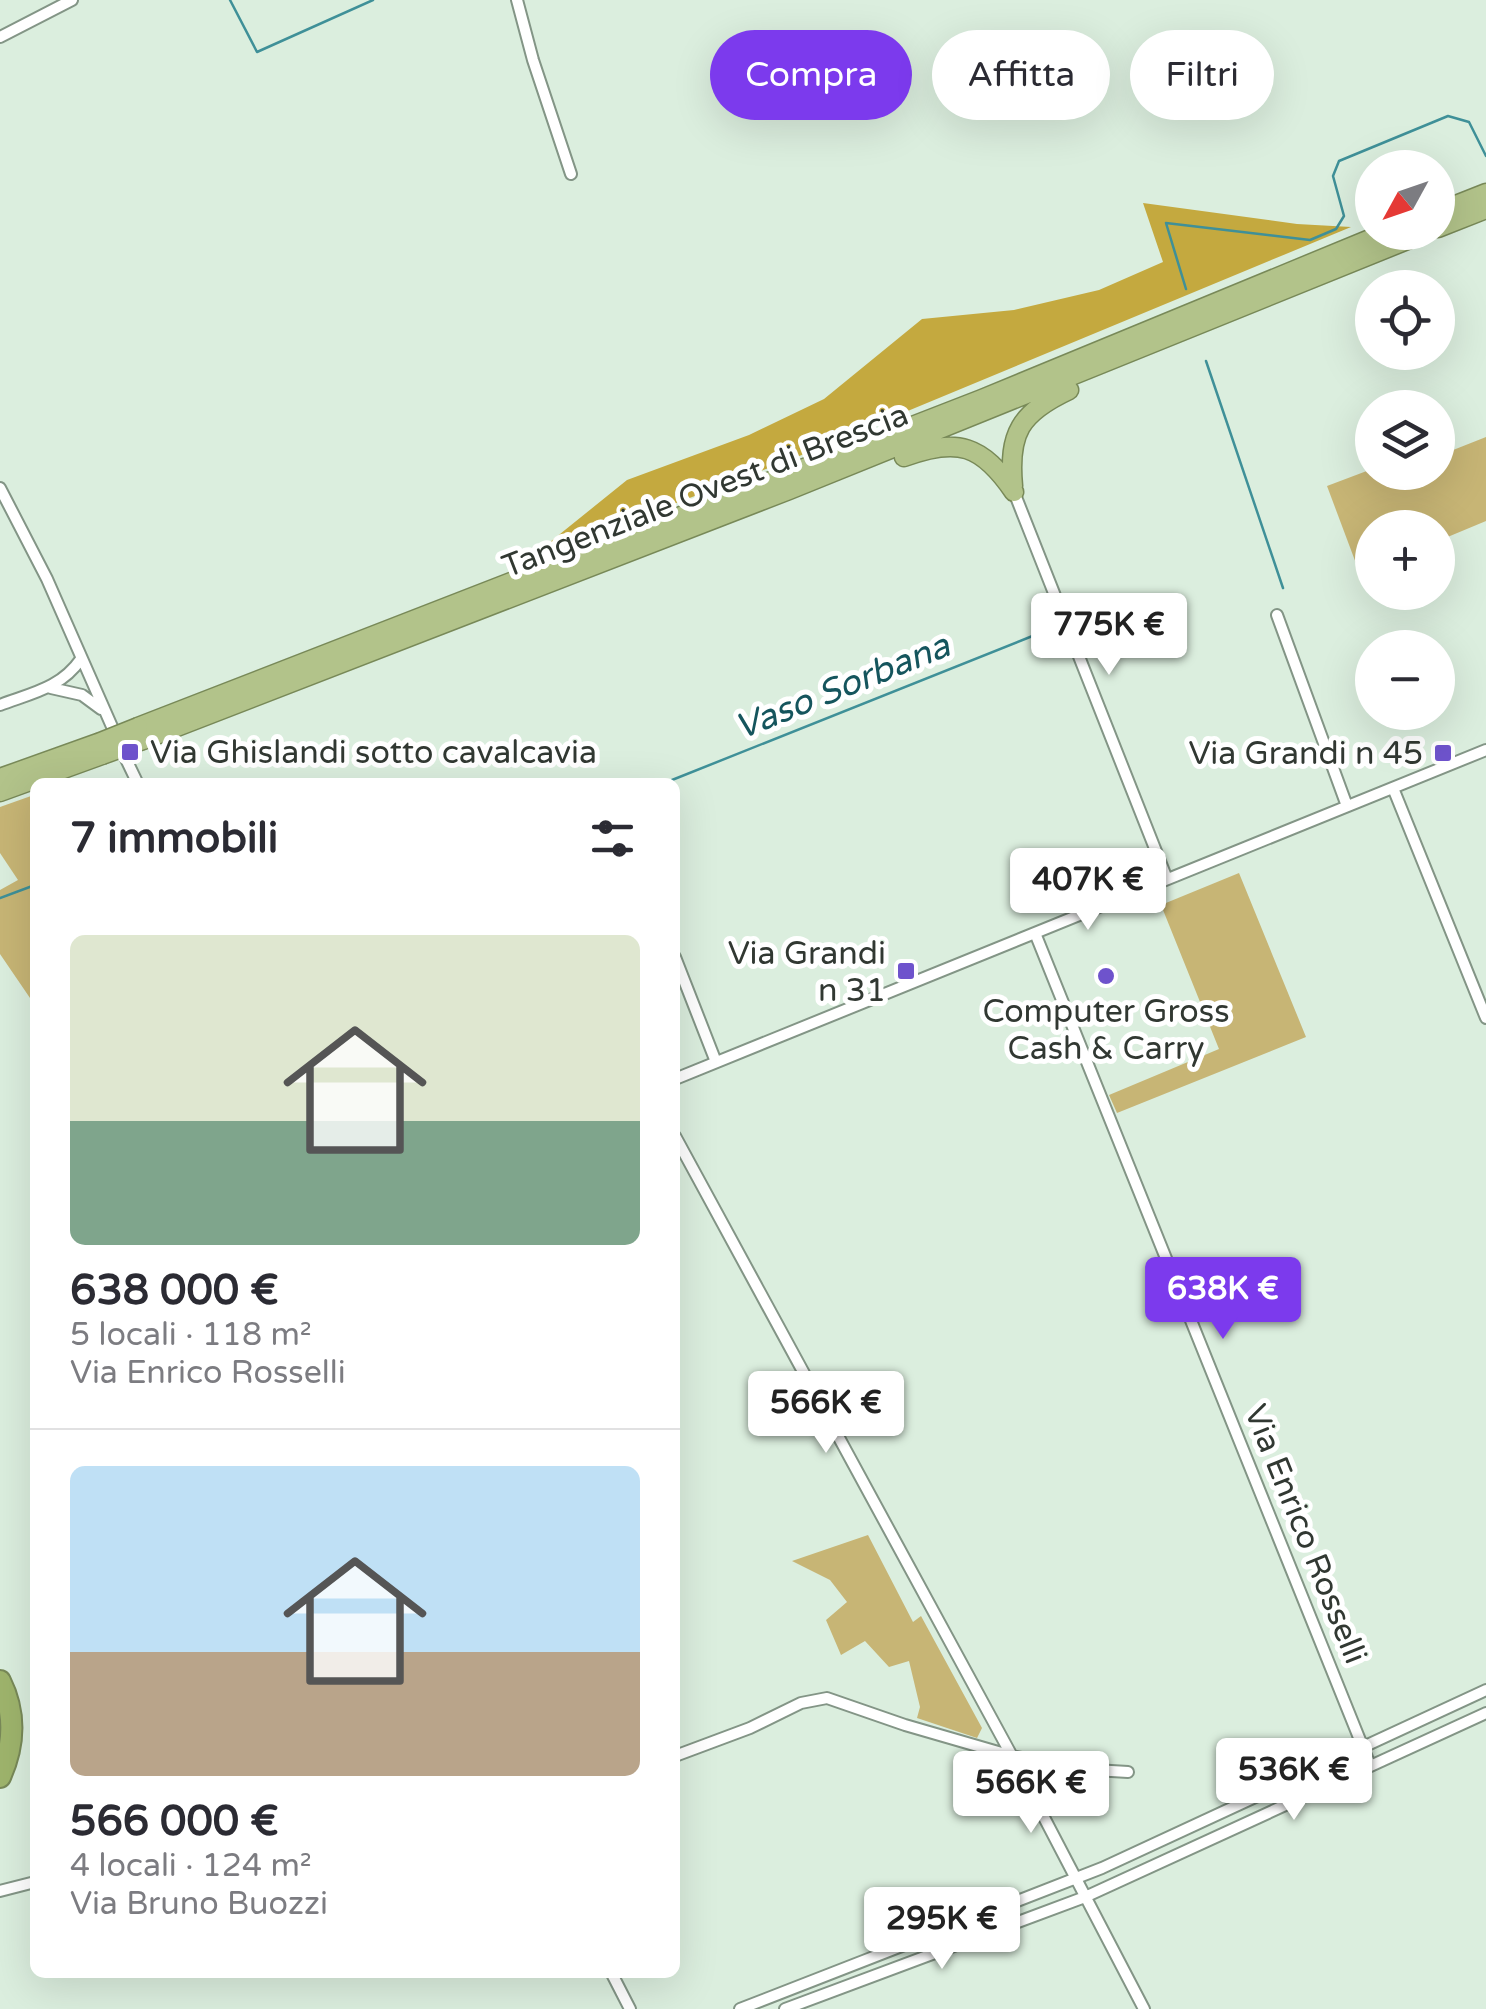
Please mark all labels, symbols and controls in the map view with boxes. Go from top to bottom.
chip: Compra [710,30,912,120]
chip: Affitta [932,30,1110,120]
chip: Filtri [1130,30,1274,120]
north arrow [1355,150,1455,250]
map controls [1355,150,1455,730]
button: locate [1355,270,1455,370]
button: layers [1355,390,1455,490]
street label: Tangenziale Ovest di Brescia [497,396,914,586]
button: + [1355,510,1455,610]
pin: 775K € [1028,593,1190,678]
text: 775K € [1053,606,1165,644]
water label: Vaso Sorbana [729,624,957,749]
button: − [1355,630,1455,730]
place label: Via Ghislandi sotto cavalcavia [150,734,597,772]
place label: Via Grandi n 45 [1188,735,1423,773]
marker: Via Ghislandi sotto cavalcavia [119,741,141,763]
marker: Via Grandi n 45 [1432,742,1454,764]
icon: filters [585,811,640,866]
text: 7 immobili [70,813,278,864]
pin: 407K € [1007,848,1169,933]
text: 407K € [1032,861,1144,899]
place label: Via Grandi n 31 [728,935,886,1010]
marker: Via Grandi n 31 [895,960,917,982]
marker: Computer Gross Cash & Carry [1095,965,1117,987]
place label: Computer Gross Cash & Carry [982,993,1230,1068]
icon: home [265,1000,445,1180]
pin: 638K € [1142,1257,1304,1342]
text: 638 000 € [70,1265,279,1316]
text: 638K € [1167,1270,1279,1308]
text: 5 locali · 118 m² [70,1316,312,1354]
text: Via Enrico Rosselli [70,1354,346,1392]
pin: 566K € [745,1371,907,1456]
text: 566K € [770,1384,882,1422]
street label: Via Enrico Rosselli [1236,1399,1374,1669]
icon: home [265,1531,445,1711]
pin: 536K € [1213,1738,1375,1823]
pin: 566K € [950,1751,1112,1836]
text: 536K € [1238,1751,1350,1789]
text: 566K € [975,1764,1087,1802]
text: 566 000 € [70,1796,279,1847]
text: 4 locali · 124 m² [70,1847,312,1885]
text: Via Bruno Buozzi [70,1885,328,1923]
pin: 295K € [861,1887,1023,1972]
text: 295K € [886,1900,998,1938]

